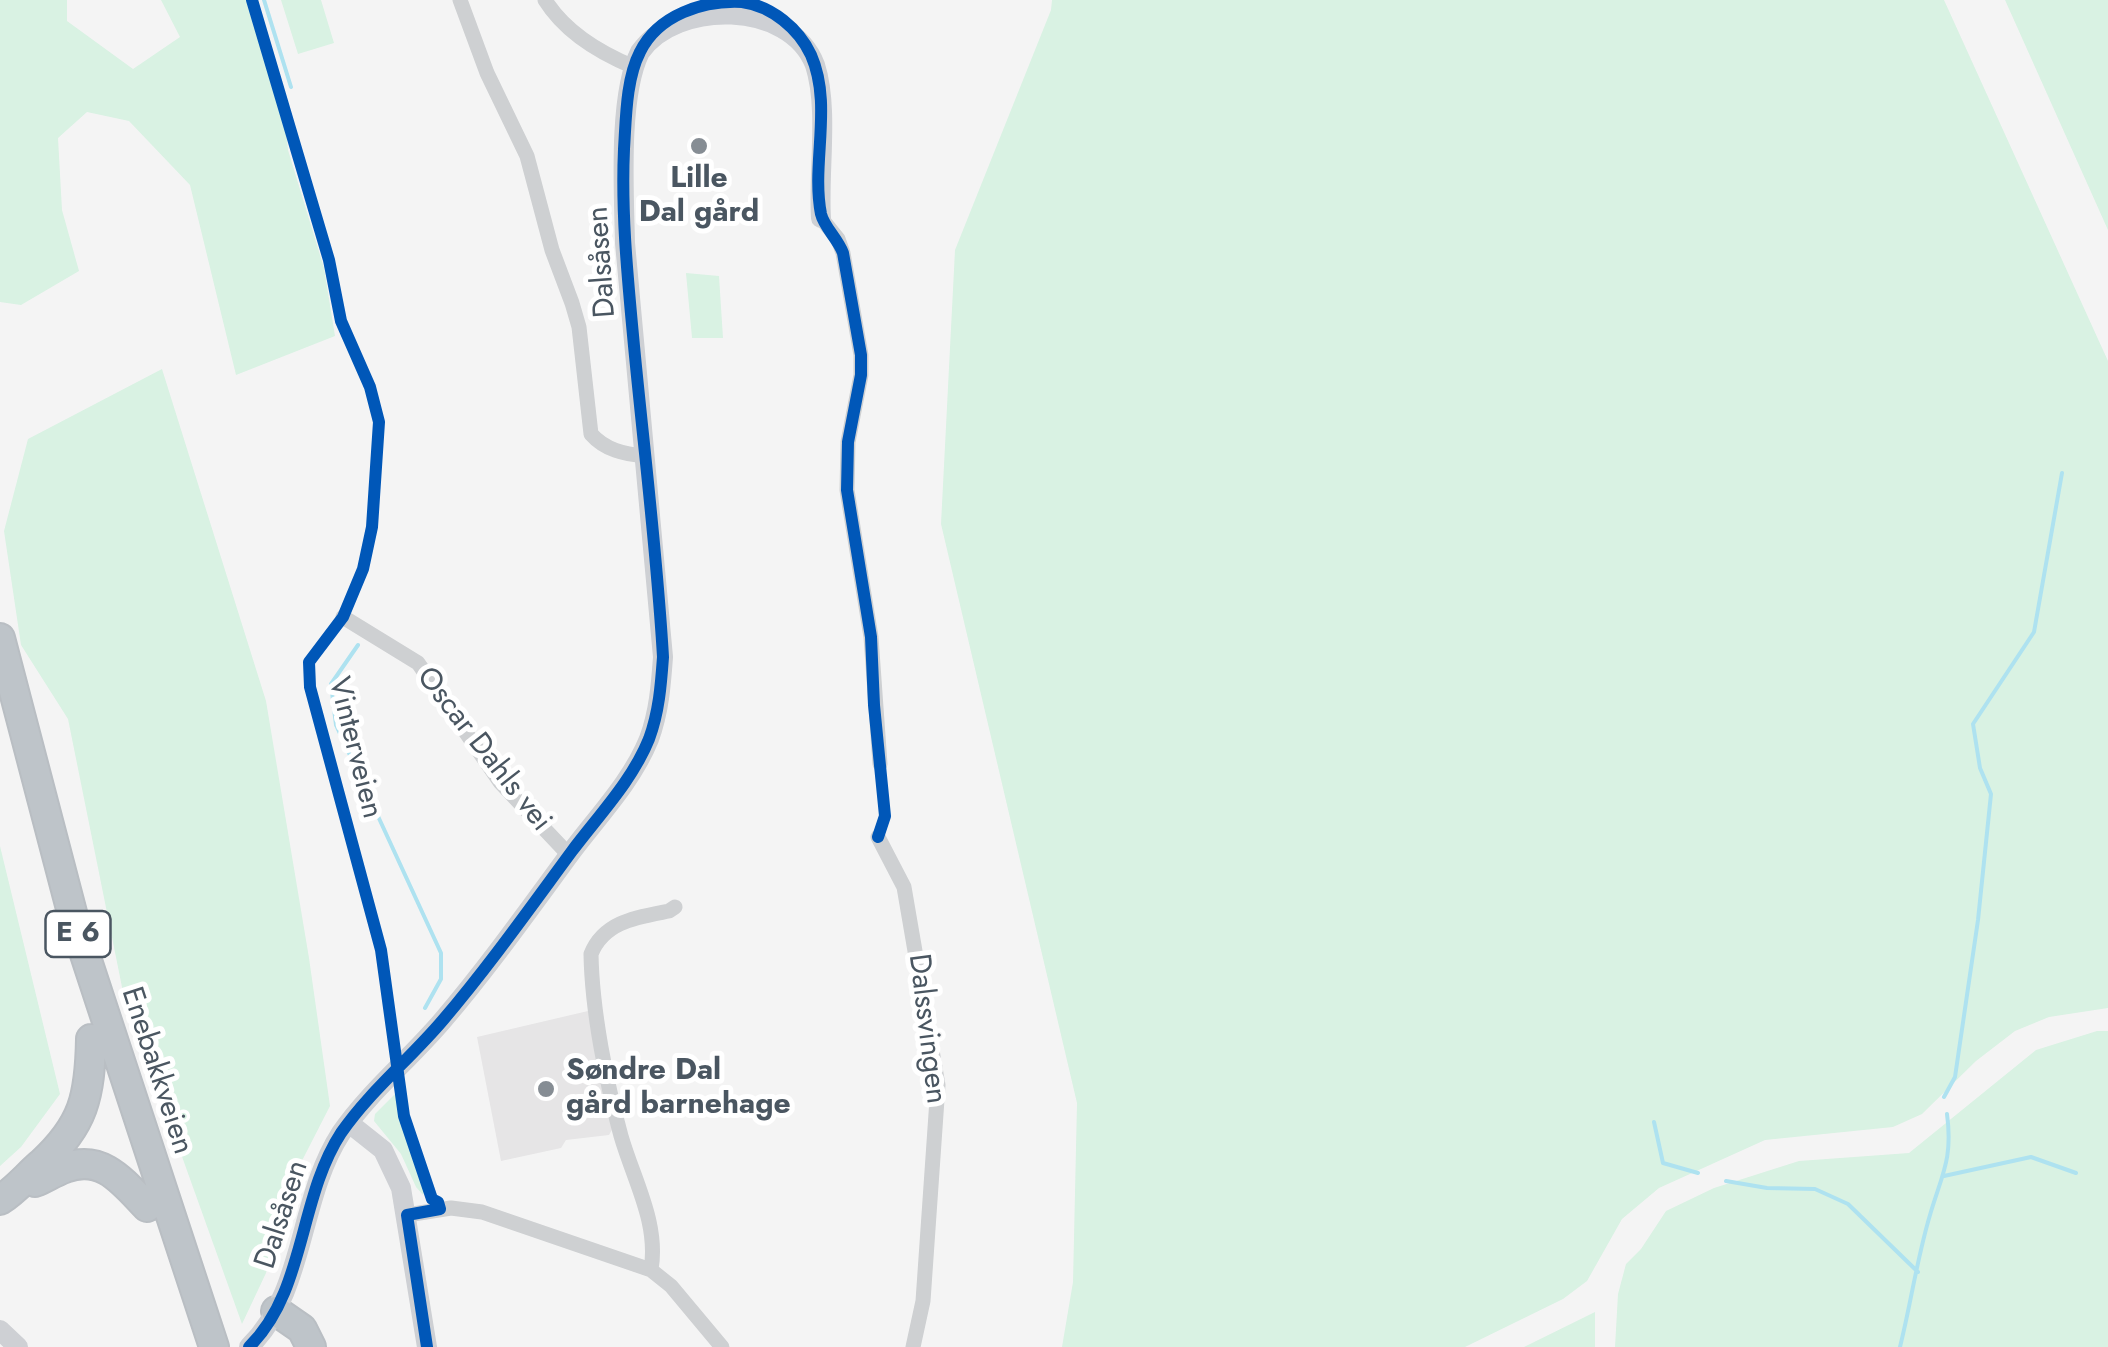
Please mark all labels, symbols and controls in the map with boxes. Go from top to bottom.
marker: Lille Dal gård [688,135,710,157]
place label: Lille Dal gård [639,162,759,232]
street label: Dalsåsen [581,205,625,319]
street label: Oscar Dahls vei [408,661,558,839]
street label: Vinterveien [319,674,389,822]
road number: E 6 [46,911,110,957]
street label: Dalssvingen [899,952,953,1106]
street label: Enebakkveien [112,983,200,1159]
place label: Søndre Dal gård barnehage [566,1054,791,1124]
marker: Søndre Dal gård barnehage [535,1078,557,1100]
street label: Dalsåsen [249,1156,317,1274]

